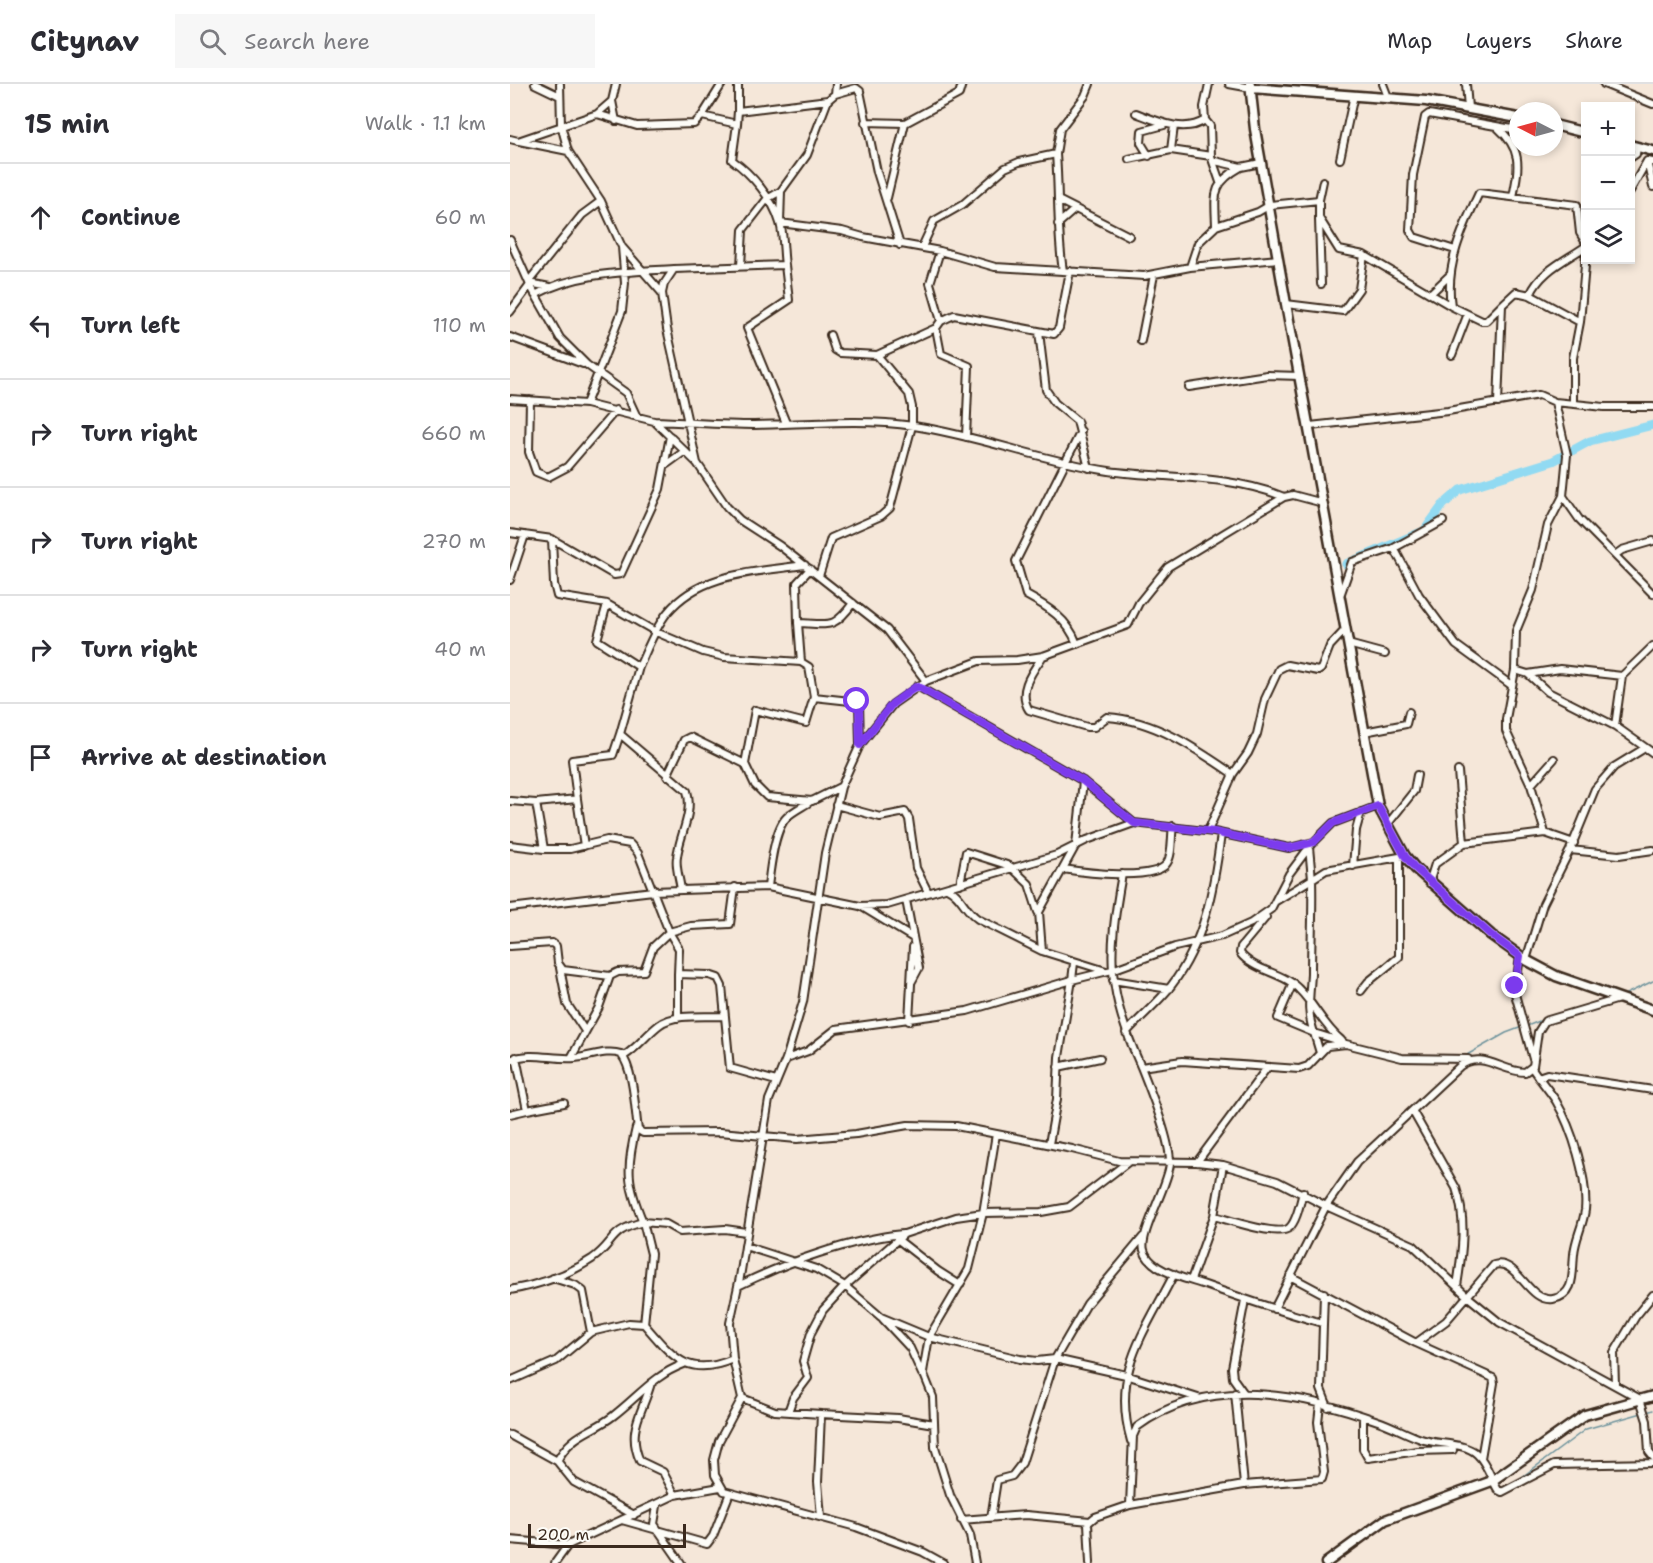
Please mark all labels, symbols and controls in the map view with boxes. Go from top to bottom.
search box [175,14,595,68]
text: Citynav [30,22,139,60]
icon: search [196,25,229,58]
text: Search here [244,27,370,56]
text: Map [1387,27,1432,55]
text: Layers [1465,27,1532,55]
text: Share [1565,27,1623,55]
north arrow [1509,102,1563,156]
map controls [1581,102,1635,264]
button: + [1581,102,1635,156]
text: 15 min [24,106,110,141]
text: Walk · 1.1 km [365,110,486,136]
button: − [1581,156,1635,210]
icon: ahead [24,201,57,234]
text: Continue [81,203,181,232]
text: 60 m [434,204,486,230]
button: layers [1581,210,1635,264]
icon: left [24,309,57,342]
text: Turn left [81,311,180,340]
text: 110 m [432,312,486,338]
icon: right [24,417,57,450]
text: Turn right [81,419,198,448]
text: 660 m [421,420,486,446]
icon: right [24,525,57,558]
text: Turn right [81,527,198,556]
text: 270 m [422,528,486,554]
icon: right [24,633,57,666]
text: Turn right [81,635,198,664]
text: 40 m [434,636,486,662]
route start [843,687,869,713]
icon: arrive [24,741,57,774]
text: Arrive at destination [81,743,327,772]
route end [1501,972,1527,998]
scale bar [528,1521,686,1548]
text: 200 m [537,1524,589,1545]

